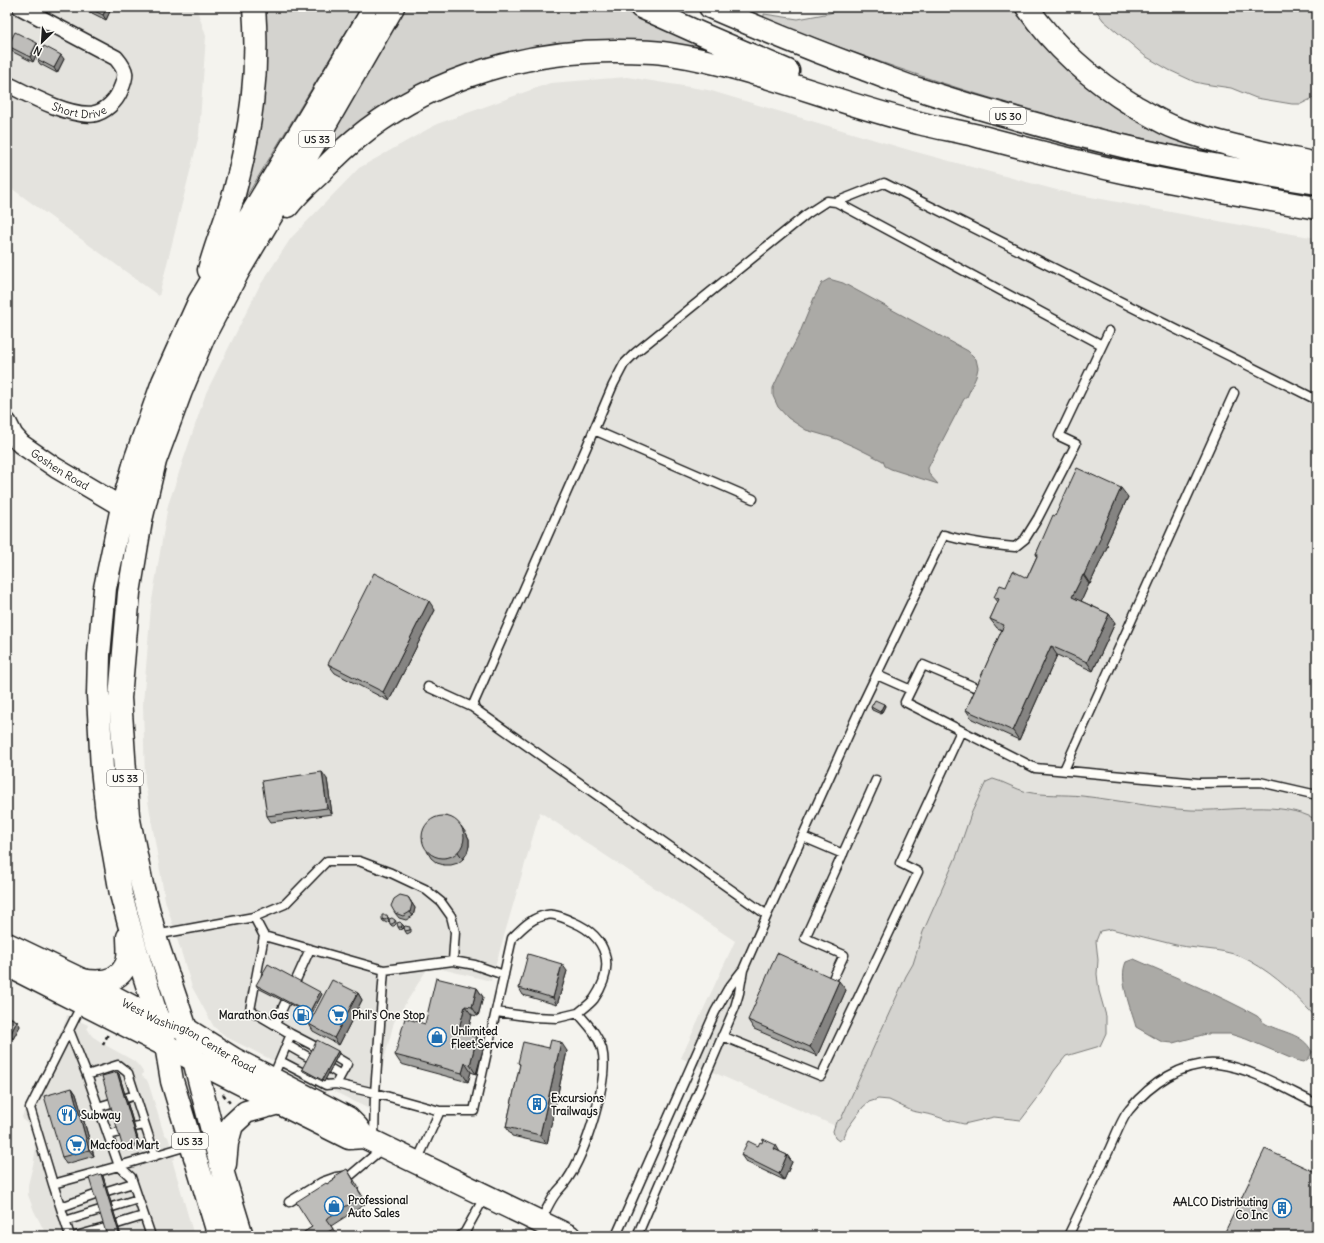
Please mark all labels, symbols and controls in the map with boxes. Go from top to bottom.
north arrow [22,22,62,62]
text: N [31,43,44,59]
street label: Short Drive [50,99,109,121]
road number: US 30 [990,108,1026,124]
road number: US 33 [299,131,335,147]
street label: Goshen Road [28,446,92,493]
road number: US 33 [107,770,143,786]
street label: West Washington Center Road [119,995,259,1076]
fuel station icon: Marathon Gas [292,1004,314,1026]
supermarket icon: Phil's One Stop [327,1004,349,1026]
place label: Marathon Gas [219,1008,289,1022]
place label: Phil's One Stop [352,1008,425,1023]
place label: Unlimited Fleet Service [451,1024,514,1051]
shop icon: Unlimited Fleet Service [426,1026,448,1048]
place label: Excursions Trailways [551,1091,604,1119]
building icon: Excursions Trailways [526,1093,548,1115]
restaurant icon: Subway [56,1104,78,1126]
place label: Subway [81,1108,121,1123]
road number: US 33 [172,1133,208,1149]
supermarket icon: Macfood Mart [65,1134,87,1156]
place label: Macfood Mart [90,1138,159,1152]
place label: Professional Auto Sales [348,1193,408,1220]
shop icon: Professional Auto Sales [323,1195,345,1217]
place label: AALCO Distributing Co Inc [1173,1195,1268,1222]
building icon: AALCO Distributing Co Inc [1271,1197,1293,1219]

